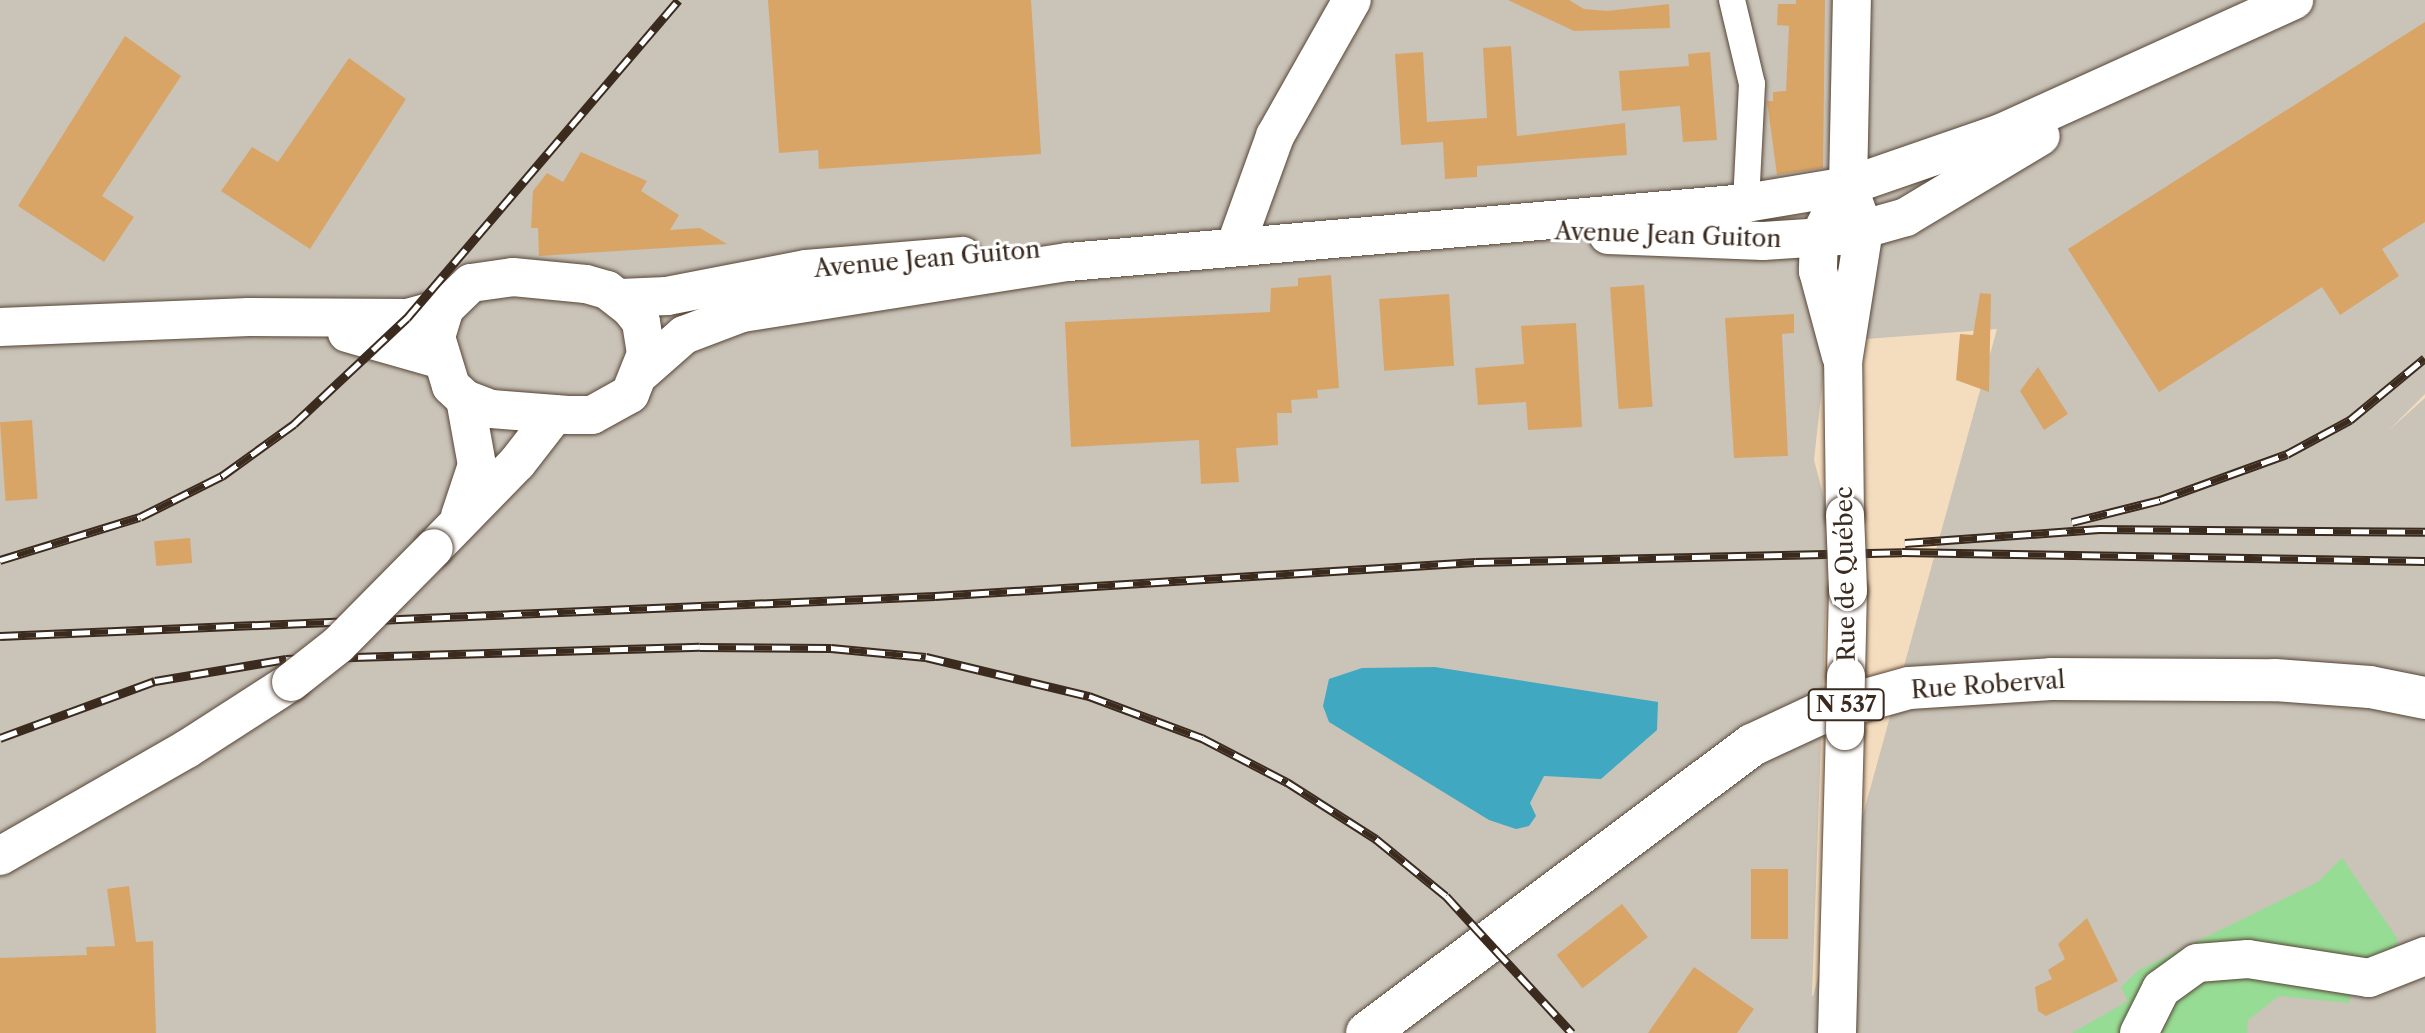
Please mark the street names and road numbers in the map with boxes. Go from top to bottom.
street label: Avenue Jean Guiton [1554,217,1782,253]
street label: Avenue Jean Guiton [813,235,1041,283]
street label: Rue de Québec [1829,486,1861,662]
street label: Rue Roberval [1910,665,2066,705]
road number: N 537 [1806,687,1886,723]

